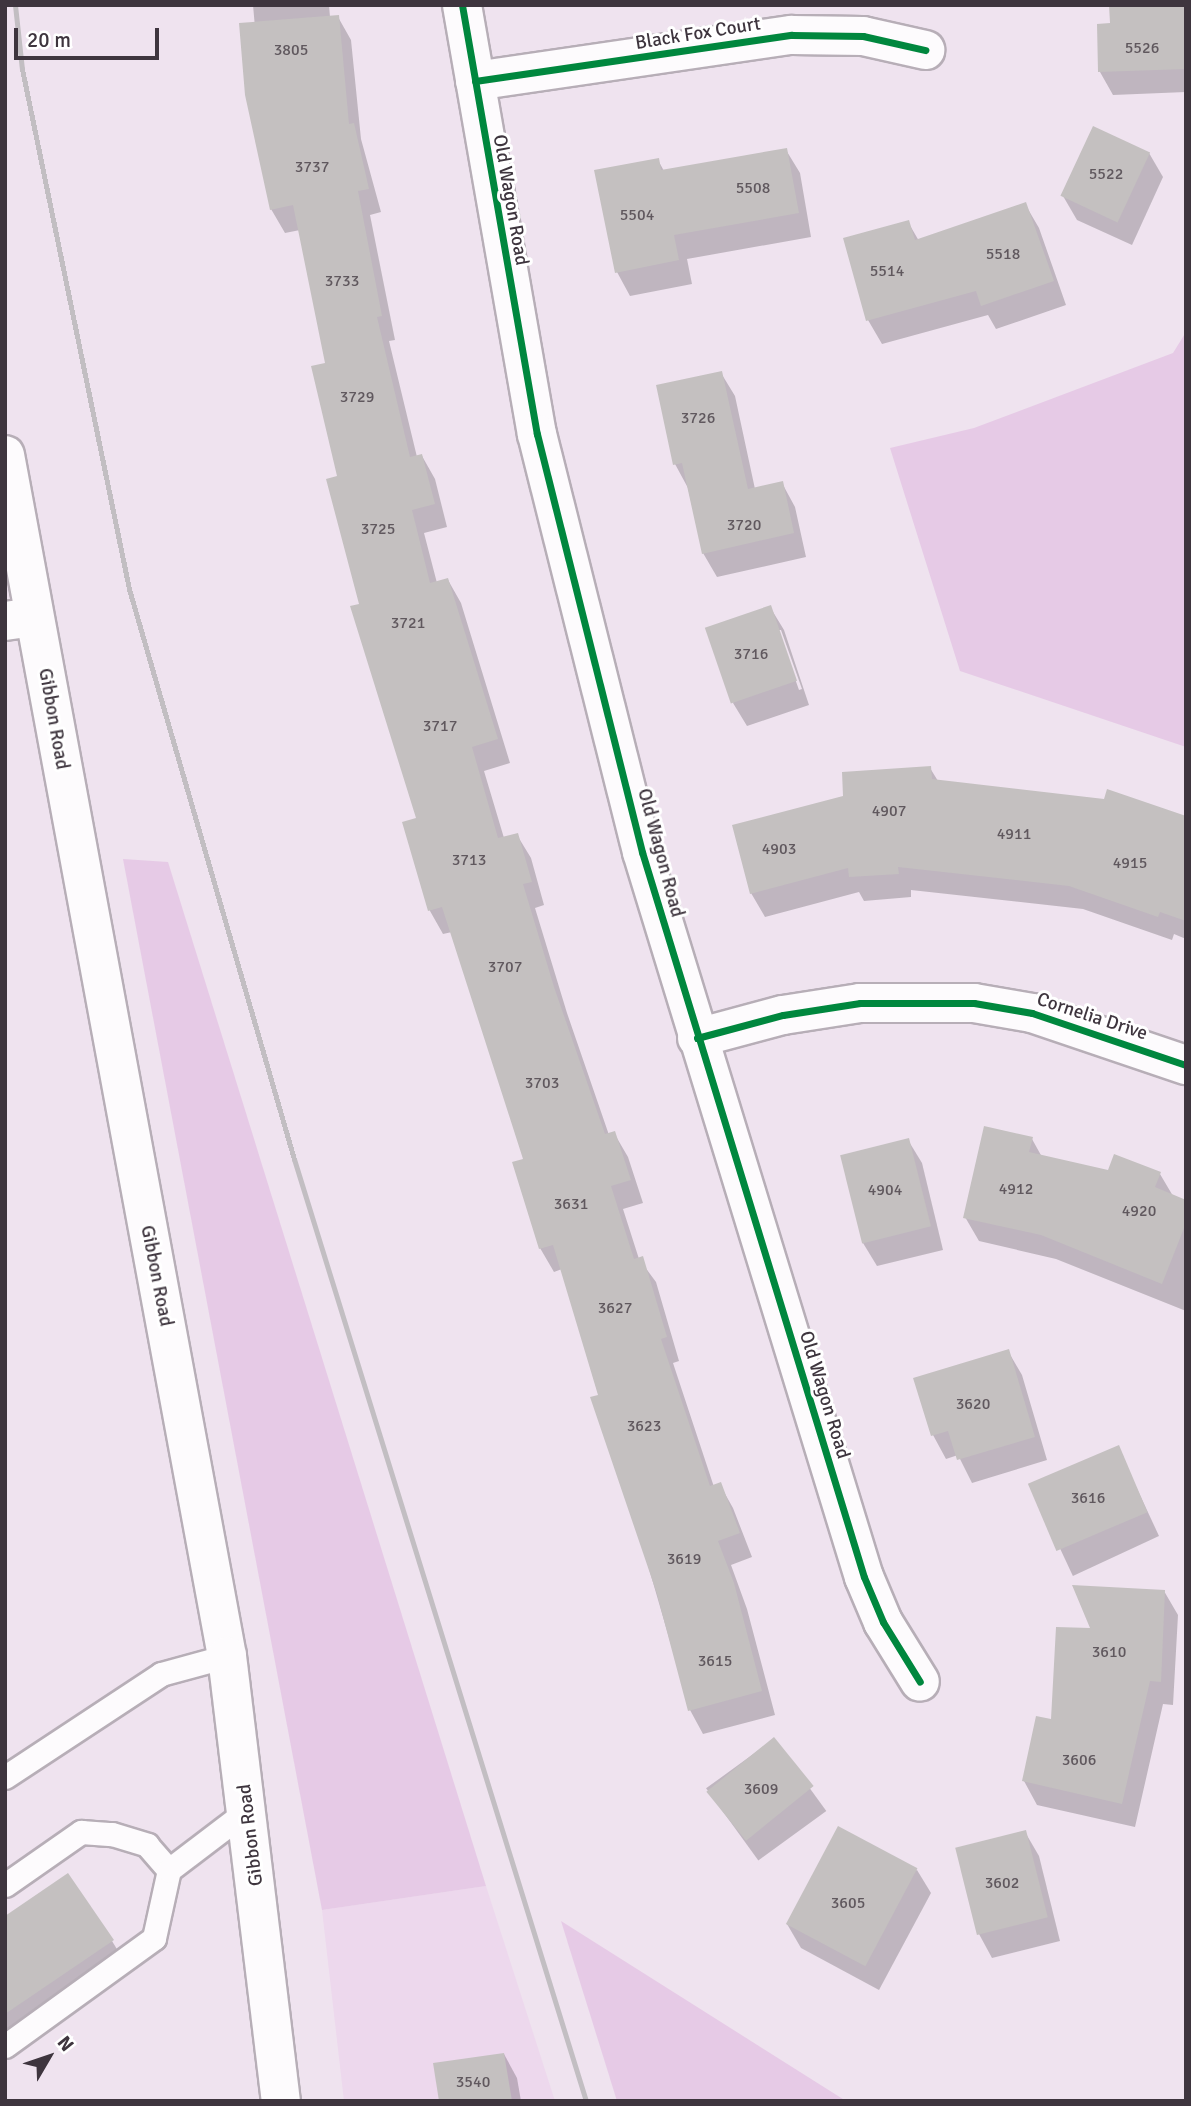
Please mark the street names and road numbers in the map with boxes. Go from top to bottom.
street label: Black Fox Court [634,13,762,55]
street label: Old Wagon Road [487,133,533,267]
street label: Gibbon Road [33,667,73,771]
street label: Old Wagon Road [632,786,688,920]
street label: Cornelia Drive [1034,988,1150,1046]
street label: Gibbon Road [135,1224,177,1328]
street label: Old Wagon Road [794,1328,854,1462]
street label: Gibbon Road [233,1783,269,1887]

